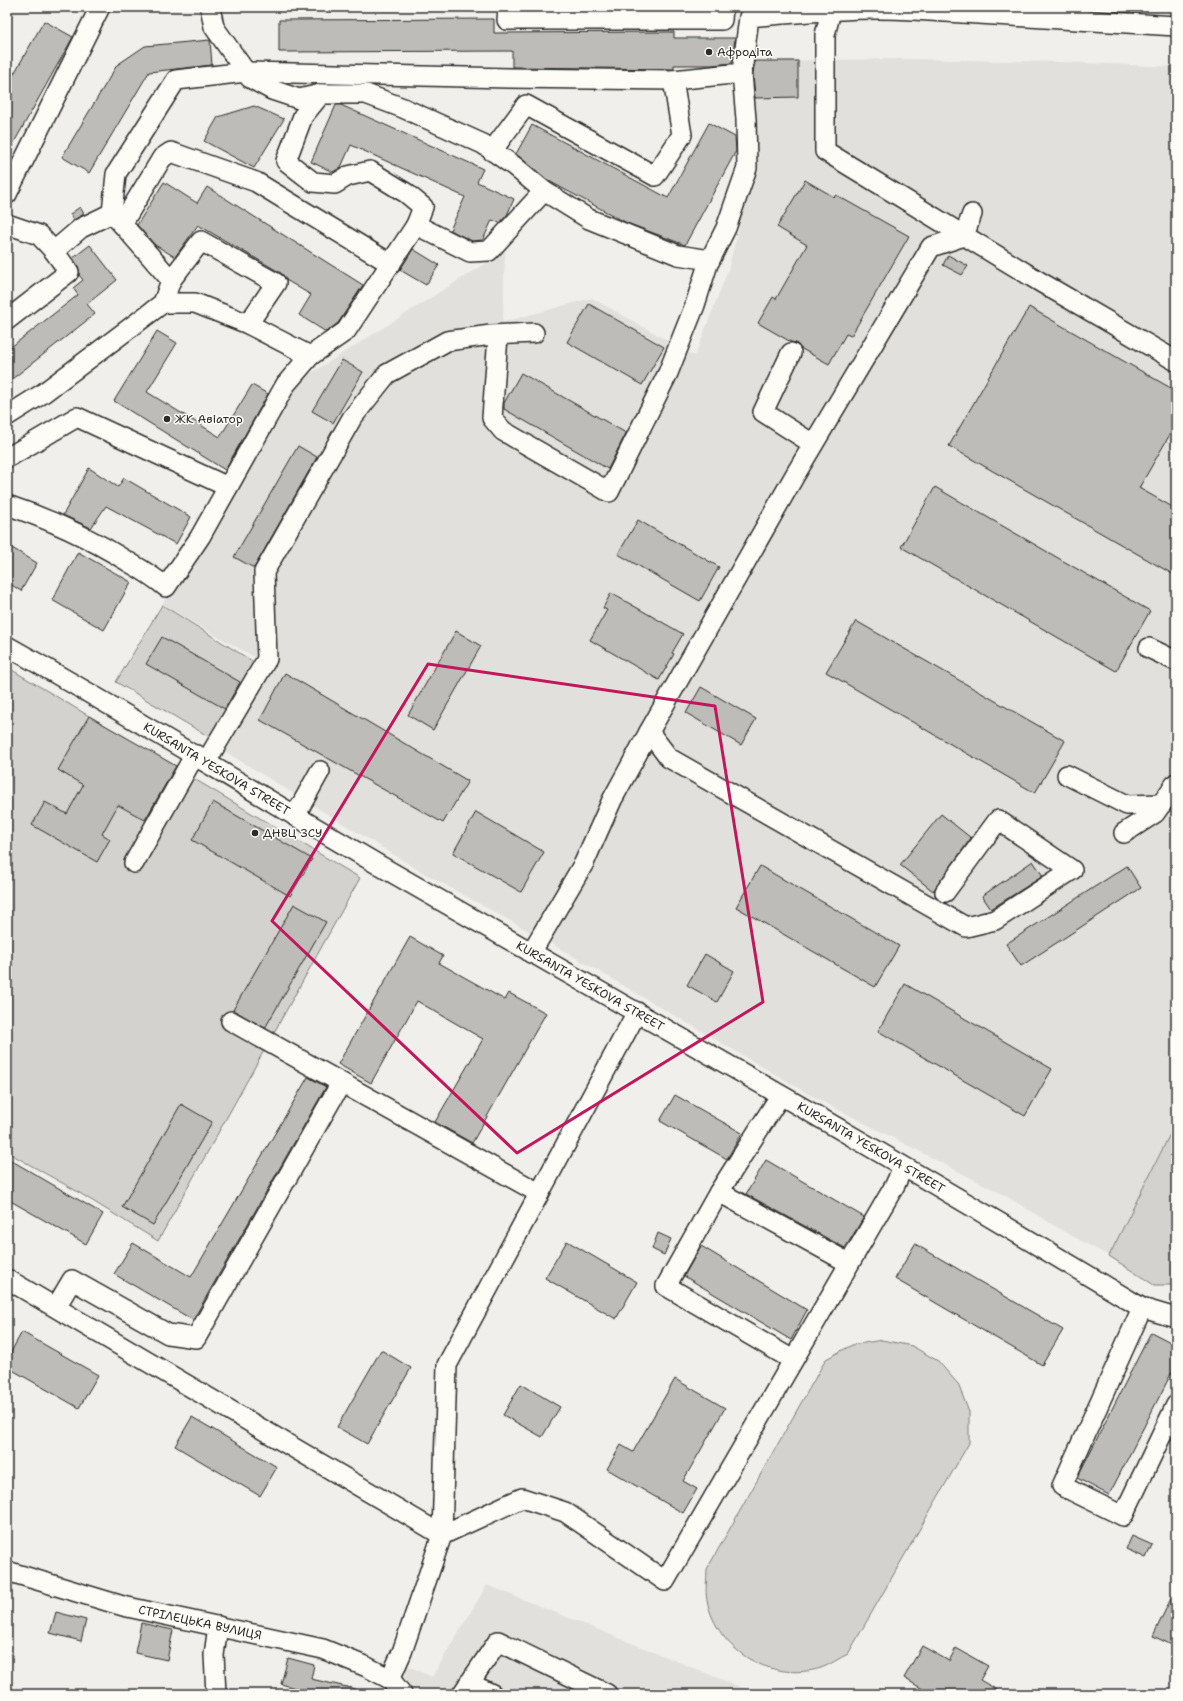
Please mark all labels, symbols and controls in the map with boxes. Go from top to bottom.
place label: Афродіта [717,44,773,60]
marker: Афродіта [704,47,714,57]
place label: ЖК Авіатор [175,411,243,427]
marker: ЖК Авіатор [162,414,172,424]
street label: KURSANTA YESKOVA STREET [140,719,293,819]
place label: ДНВЦ ЗСУ [263,825,322,841]
marker: ДНВЦ ЗСУ [250,828,260,838]
street label: KURSANTA YESKOVA STREET [513,937,668,1035]
street label: KURSANTA YESKOVA STREET [794,1098,948,1197]
street label: СТРІЛЕЦЬКА ВУЛИЦЯ [137,1602,263,1644]

